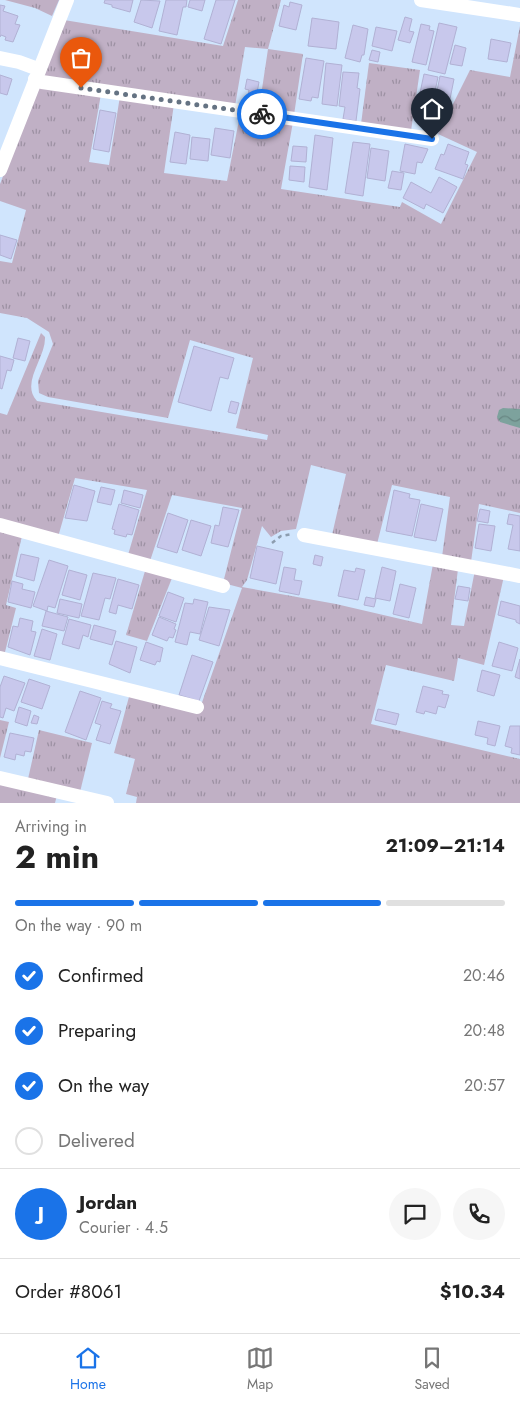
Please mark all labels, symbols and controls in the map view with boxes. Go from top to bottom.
pin [60,37,102,88]
icon: bag [67,44,95,72]
pin [411,88,453,139]
courier [237,89,287,139]
icon: home [418,95,446,123]
icon: bike [248,100,276,128]
text: Arriving in [15,815,87,838]
text: 21:09–21:14 [385,832,505,859]
text: 2 min [15,834,99,880]
text: On the way · 90 m [15,914,142,937]
icon: check [15,962,43,990]
text: Confirmed [58,962,144,989]
text: 20:46 [463,964,505,987]
icon: check [15,1017,43,1045]
text: Preparing [58,1017,136,1044]
text: 20:48 [463,1019,505,1042]
icon: check [15,1072,43,1100]
text: On the way [58,1072,149,1099]
text: 20:57 [464,1074,505,1097]
text: Delivered [58,1127,135,1154]
button: chat [389,1188,441,1240]
button: phone [453,1188,505,1240]
text: Jordan [79,1189,137,1216]
text: J [38,1200,44,1227]
text: Courier · 4.5 [79,1216,168,1239]
text: Order #8061 [15,1278,122,1305]
text: $10.34 [440,1278,505,1305]
tab: Home [70,1344,106,1394]
tab: Map [246,1344,274,1394]
tab: Saved [414,1344,450,1394]

